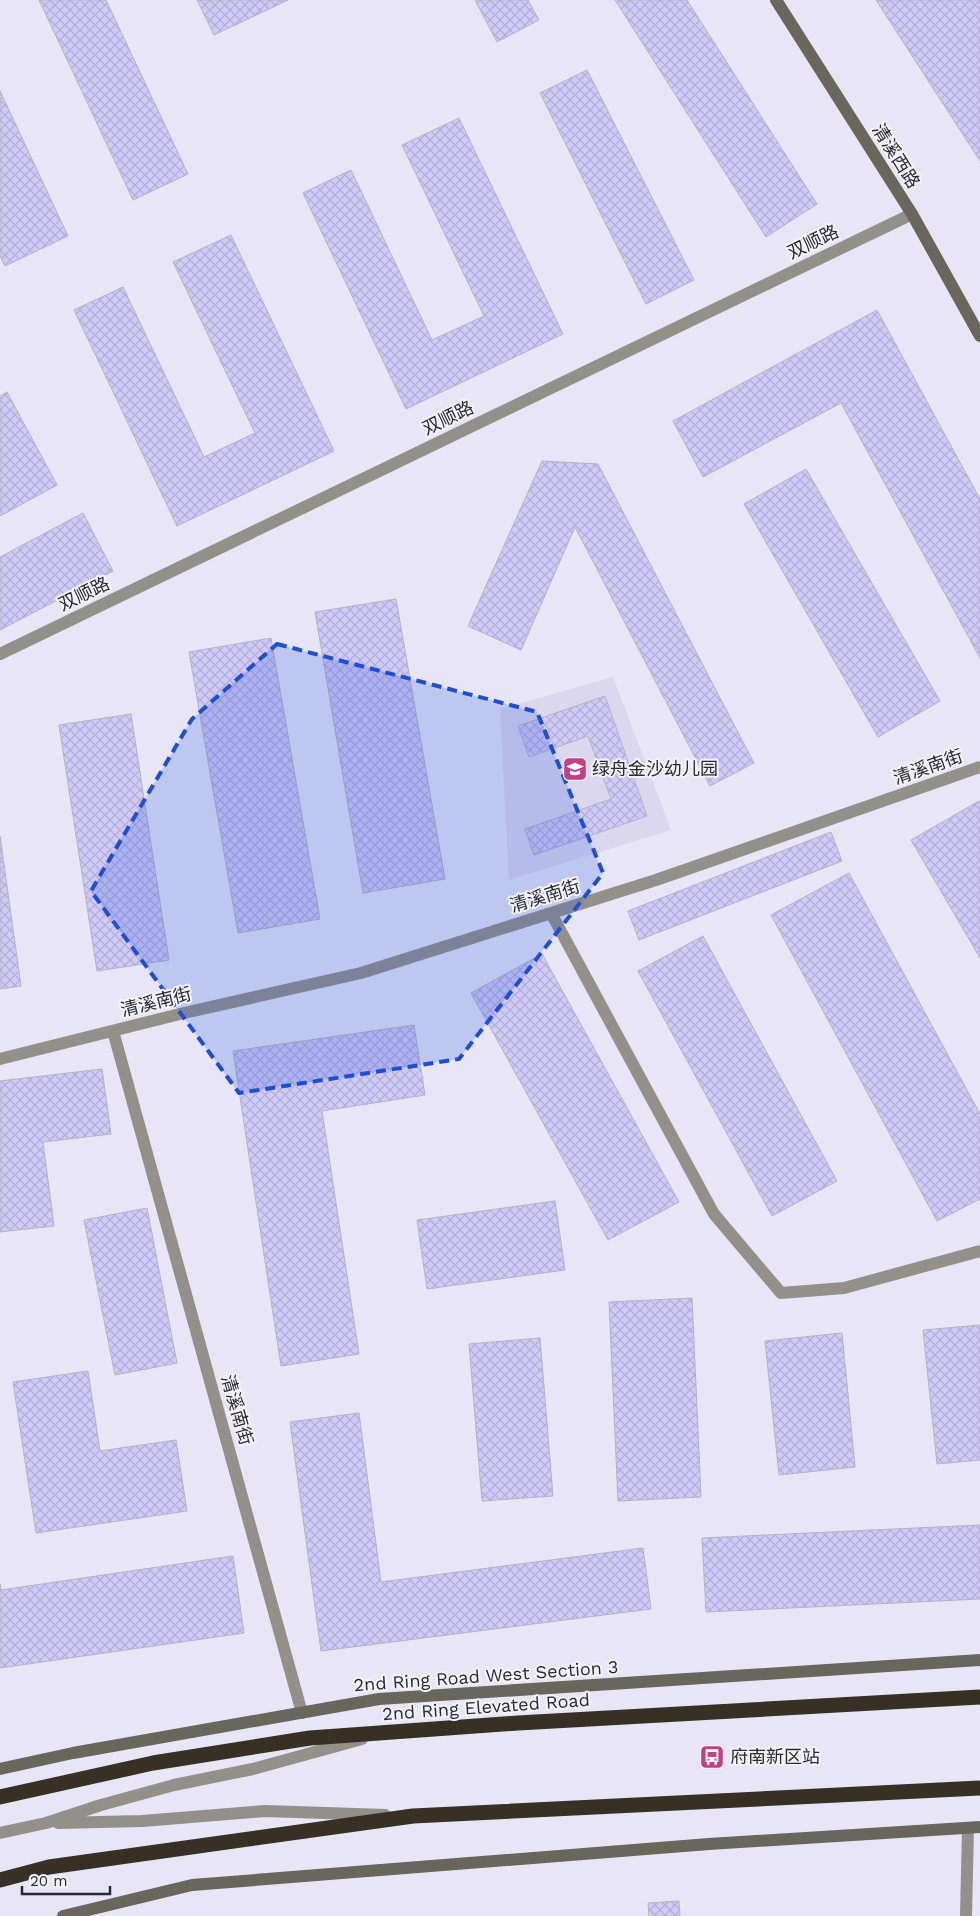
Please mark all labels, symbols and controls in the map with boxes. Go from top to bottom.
street label: 清溪西路 [868,120,924,192]
street label: 双顺路 [784,220,842,263]
street label: 双顺路 [419,396,477,439]
street label: 双顺路 [55,572,113,615]
street label: 清溪南街 [890,745,965,788]
school or university icon: 绿舟金沙幼儿园 [562,756,588,782]
place label: 绿舟金沙幼儿园 [592,758,718,779]
street label: 清溪南街 [507,875,582,916]
street label: 清溪南街 [118,983,193,1020]
street label: 清溪南街 [217,1372,257,1447]
street label: 2nd Ring Road West Section 3 [353,1656,619,1695]
street label: 2nd Ring Elevated Road [382,1689,590,1724]
bus stop icon: 府南新区站 [699,1744,725,1770]
place label: 府南新区站 [730,1746,820,1767]
scale bar [22,1864,110,1896]
text: 20 m [30,1872,68,1890]

